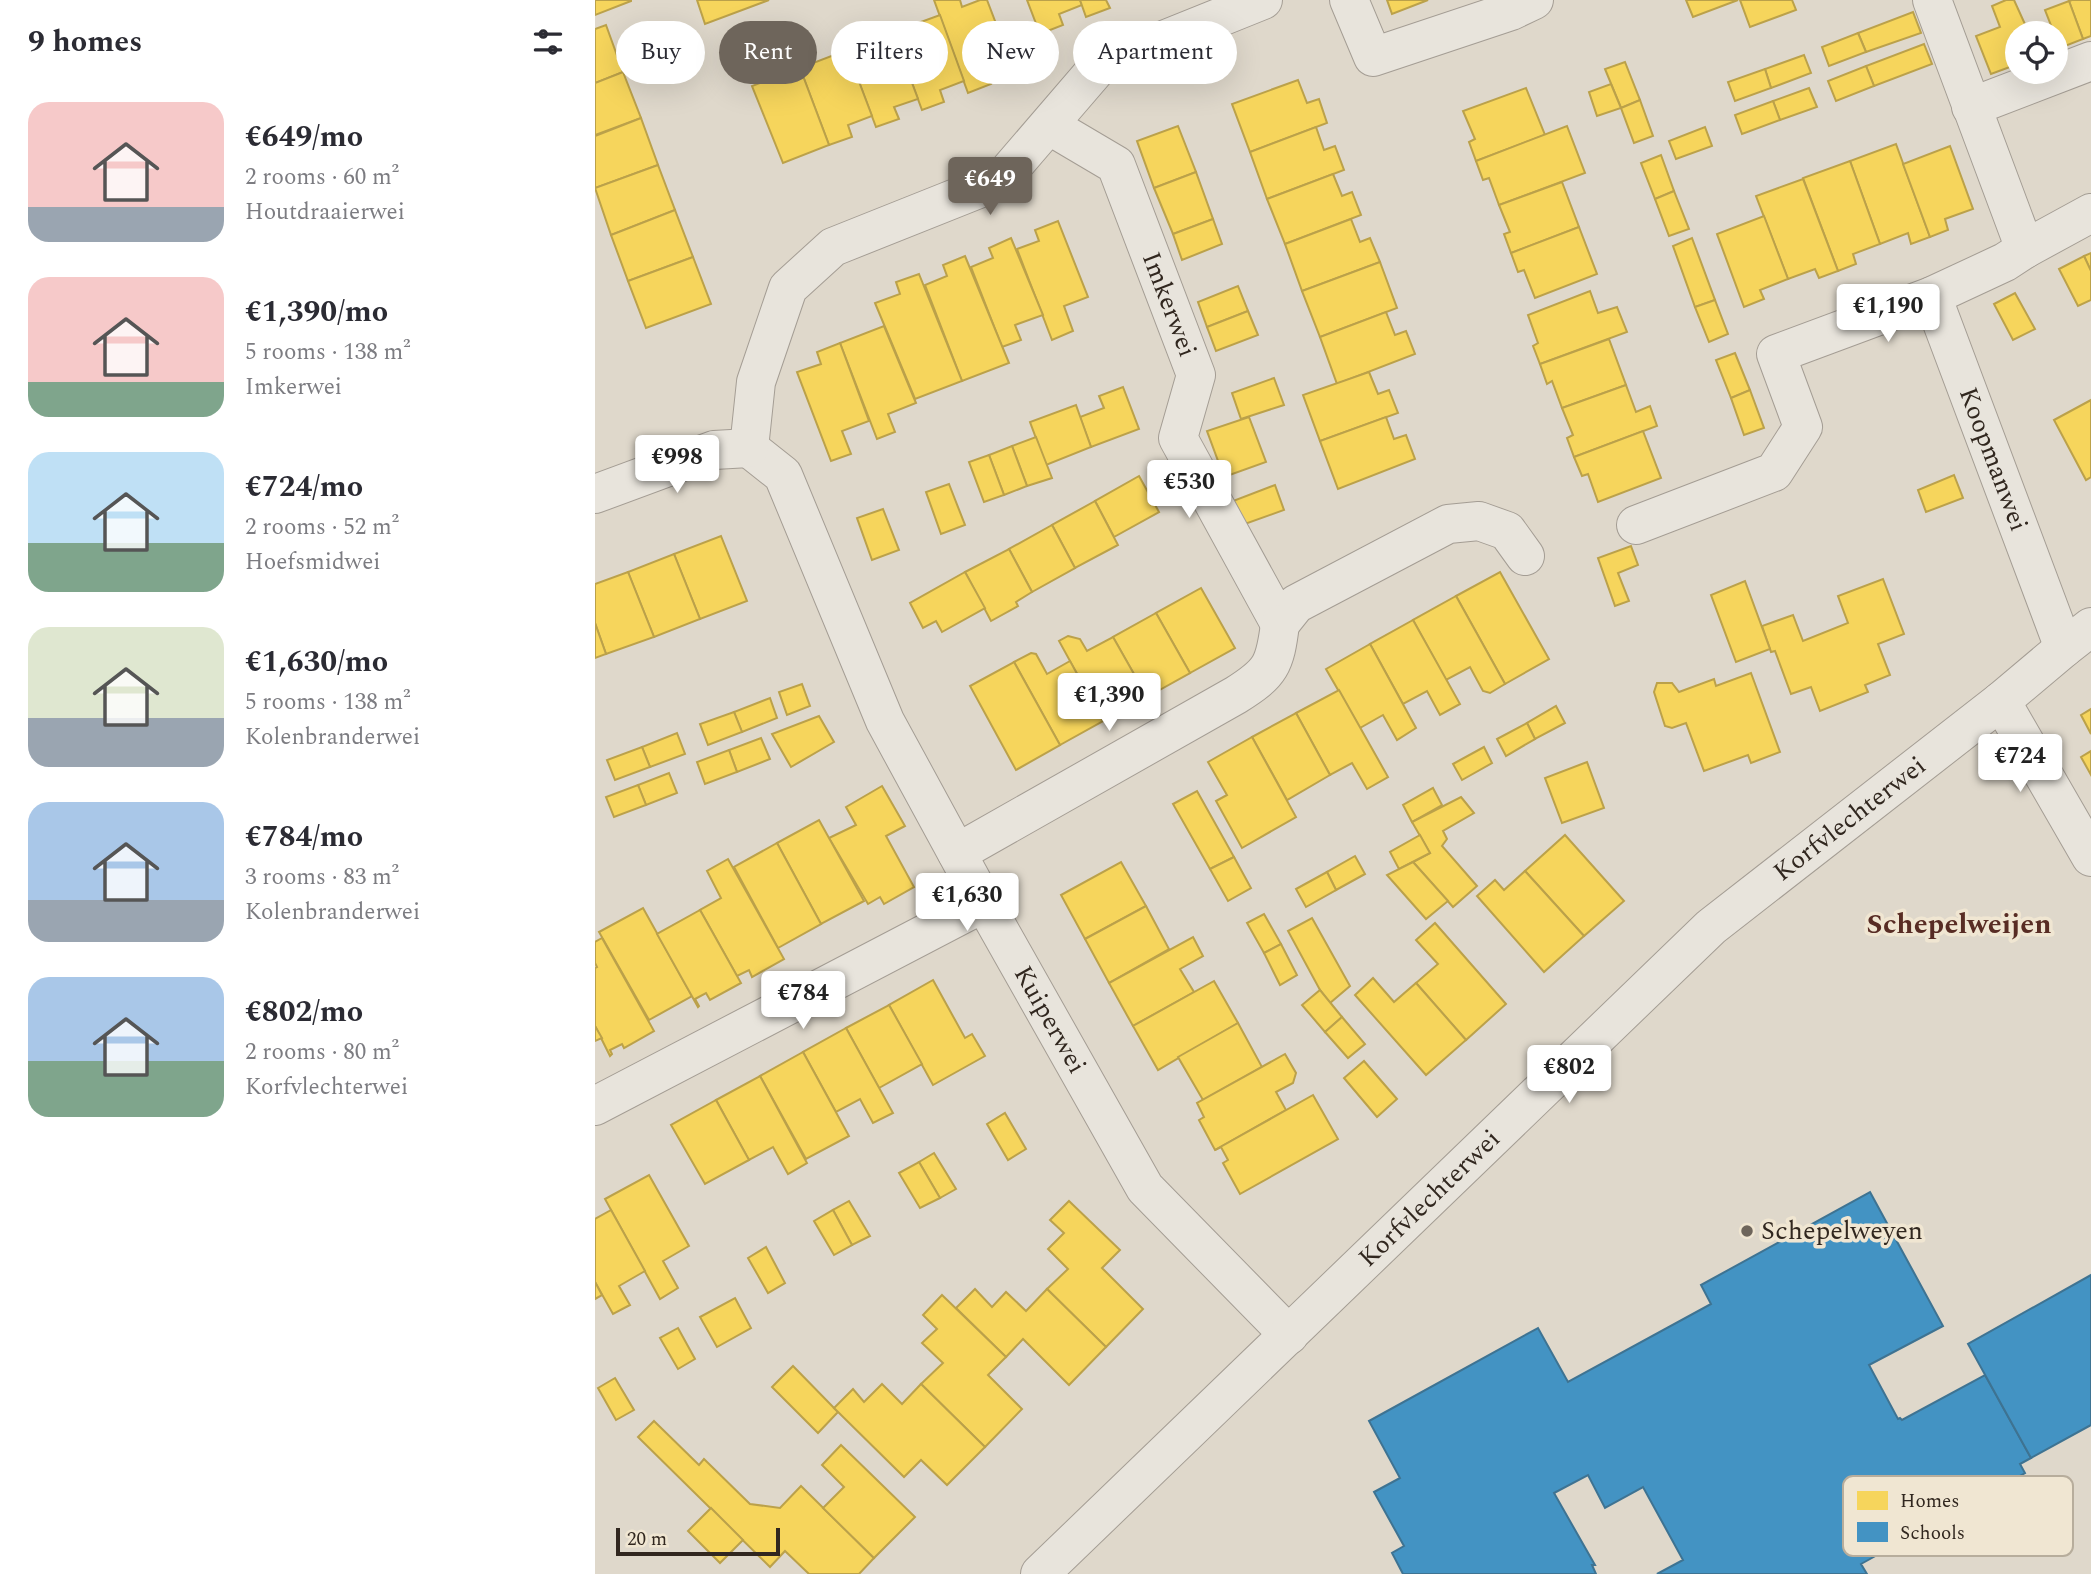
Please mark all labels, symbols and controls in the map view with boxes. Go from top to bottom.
text: 9 homes [28,19,142,65]
chip: Buy [616,21,705,84]
chip: Rent [719,21,817,84]
chip: Filters [831,21,948,84]
chip: New [962,21,1059,84]
chip: Apartment [1073,21,1237,84]
map controls [2005,21,2068,84]
button: locate [2005,21,2068,84]
icon: filters [529,23,567,61]
text: €649/mo [245,114,363,160]
icon: home [84,130,168,214]
pin: €649 [949,158,1031,217]
text: 2 rooms · 60 m² [245,160,399,195]
text: €649 [964,162,1016,197]
text: Houtdraaierwei [245,195,405,230]
street label: Imkerwei [1131,246,1207,363]
pin: €1,190 [1831,284,1945,344]
text: €1,390/mo [245,289,388,335]
text: €1,190 [1853,289,1923,324]
icon: home [84,305,168,389]
text: 5 rooms · 138 m² [245,335,411,370]
text: Imkerwei [245,370,342,405]
street label: Koopmanwei [1948,381,2039,537]
pin: €998 [636,435,718,495]
text: €998 [651,440,703,475]
pin: €530 [1148,461,1230,520]
text: €724/mo [245,464,363,510]
text: €530 [1163,465,1215,500]
icon: home [84,480,168,564]
text: 2 rooms · 52 m² [245,510,399,545]
text: Hoefsmidwei [245,545,380,580]
text: €1,630/mo [245,639,388,685]
icon: home [84,655,168,739]
pin: €1,390 [1052,674,1166,733]
text: €1,390 [1074,678,1144,713]
text: 5 rooms · 138 m² [245,685,411,720]
text: Kolenbranderwei [245,720,420,755]
pin: €724 [1979,734,2061,794]
text: €724 [1994,739,2046,774]
street label: Korfvlechterwei [1765,746,1935,891]
text: €784/mo [245,814,363,860]
icon: home [84,830,168,914]
text: 3 rooms · 83 m² [245,860,399,895]
pin: €1,630 [910,874,1024,933]
text: €1,630 [932,878,1002,913]
text: Kolenbranderwei [245,895,420,930]
district label: Schepelweijen [1867,903,2051,946]
street label: Kuiperwei [1003,958,1097,1081]
pin: €784 [762,972,844,1031]
text: €784 [777,976,829,1011]
text: €802/mo [245,989,363,1035]
icon: home [84,1005,168,1089]
text: 2 rooms · 80 m² [245,1035,399,1070]
pin: €802 [1528,1046,1610,1105]
text: €802 [1543,1050,1595,1085]
text: Korfvlechterwei [245,1070,408,1105]
street label: Korfvlechterwei [1349,1120,1510,1277]
place label: Schepelweyen [1761,1211,1923,1251]
marker: Schepelweyen [1739,1223,1755,1239]
legend [1843,1476,2073,1556]
text: Homes [1900,1487,1959,1516]
text: Schools [1900,1519,1965,1548]
scale bar [616,1525,781,1557]
text: 20 m [627,1525,667,1554]

